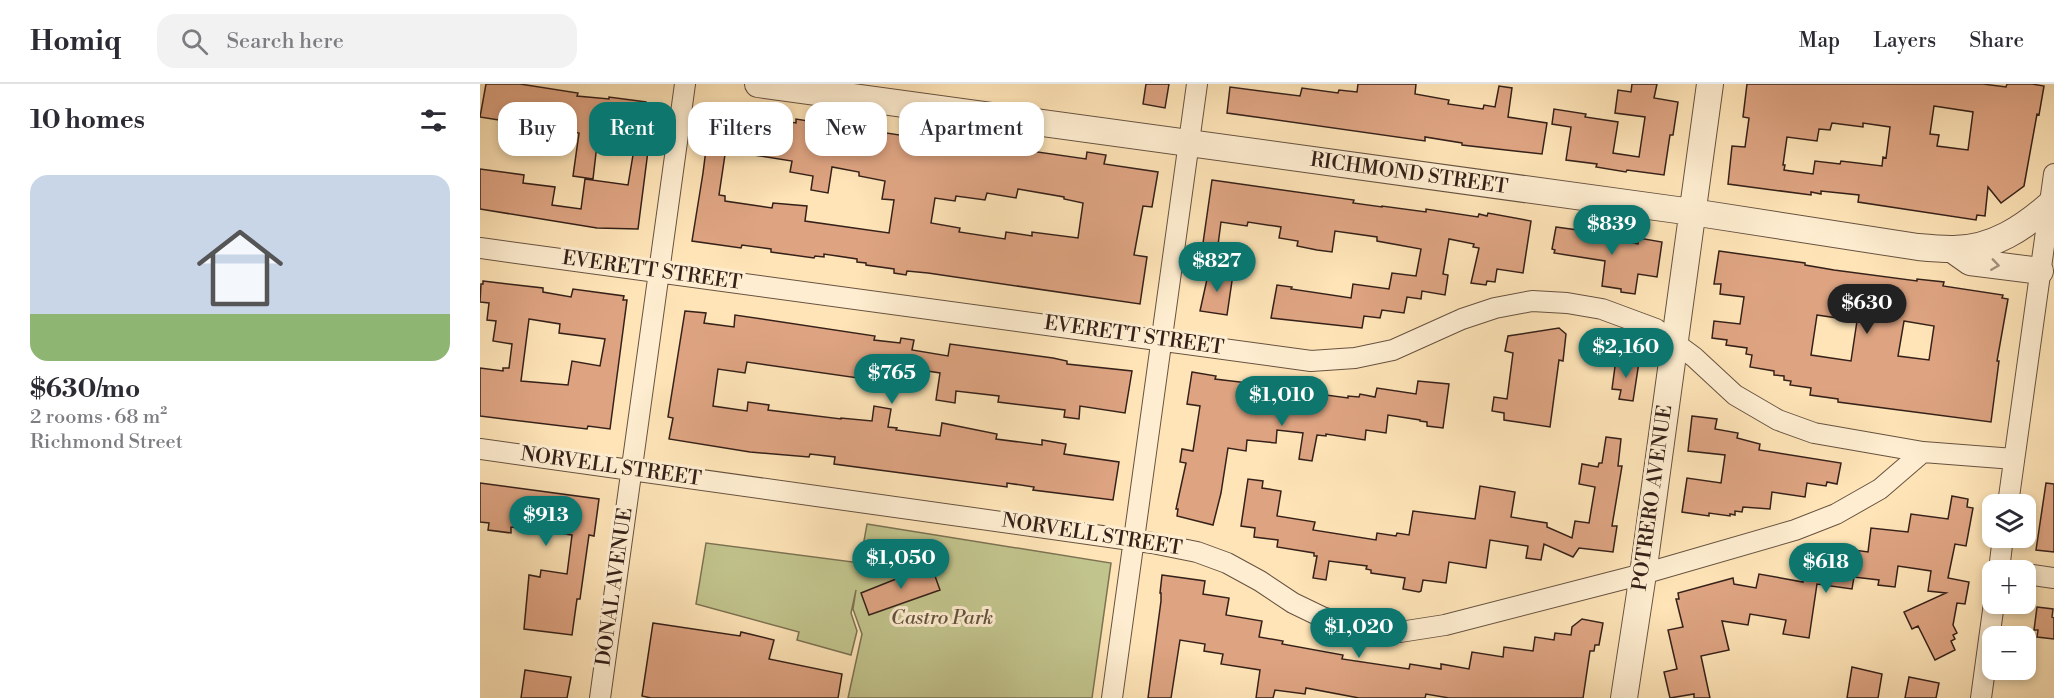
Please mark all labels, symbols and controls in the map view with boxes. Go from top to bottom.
search box [157,14,577,68]
text: Homiq [30,24,121,59]
icon: search [178,25,211,58]
text: Search here [226,28,344,55]
text: Map [1799,28,1840,54]
text: Layers [1873,28,1936,54]
text: Share [1969,28,2024,54]
chip: Buy [498,102,577,156]
chip: Rent [589,102,676,156]
chip: Filters [688,102,793,156]
chip: New [805,102,887,156]
chip: Apartment [899,102,1044,156]
text: 10 homes [30,104,145,136]
icon: filters [417,104,450,137]
street label: RICHMOND STREET [1308,148,1510,200]
pin: $839 [1576,205,1648,256]
text: $839 [1587,212,1637,237]
icon: home [186,214,294,322]
pin: $827 [1181,242,1253,293]
street label: EVERETT STREET [560,246,744,296]
text: $827 [1193,249,1241,274]
one-way arrow [1990,259,1999,271]
pin: $630 [1831,284,1903,335]
text: $630 [1841,291,1893,316]
street label: EVERETT STREET [1042,311,1226,361]
pin: $2,160 [1577,328,1675,379]
text: $2,160 [1593,335,1659,360]
pin: $765 [856,354,928,405]
text: $765 [868,361,916,386]
text: $630/mo [30,373,140,405]
pin: $1,010 [1233,376,1331,427]
text: $1,010 [1249,383,1315,408]
street label: POTRERO AVENUE [1628,403,1678,593]
text: 2 rooms · 68 m² [30,405,167,430]
text: Richmond Street [30,430,183,455]
street label: NORVELL STREET [519,442,703,492]
map controls [1982,494,2036,680]
button: layers [1982,494,2036,548]
pin: $913 [510,496,582,547]
text: $913 [523,503,569,528]
street label: DONAL AVENUE [592,506,638,668]
street label: NORVELL STREET [1000,508,1184,562]
pin: $1,050 [852,539,950,590]
pin: $618 [1790,543,1862,594]
text: $1,050 [866,546,936,571]
text: $618 [1803,550,1849,575]
button: + [1982,560,2036,614]
park label: Castro Park [891,606,993,631]
pin: $1,020 [1310,608,1408,659]
text: $1,020 [1324,615,1394,640]
button: − [1982,626,2036,680]

